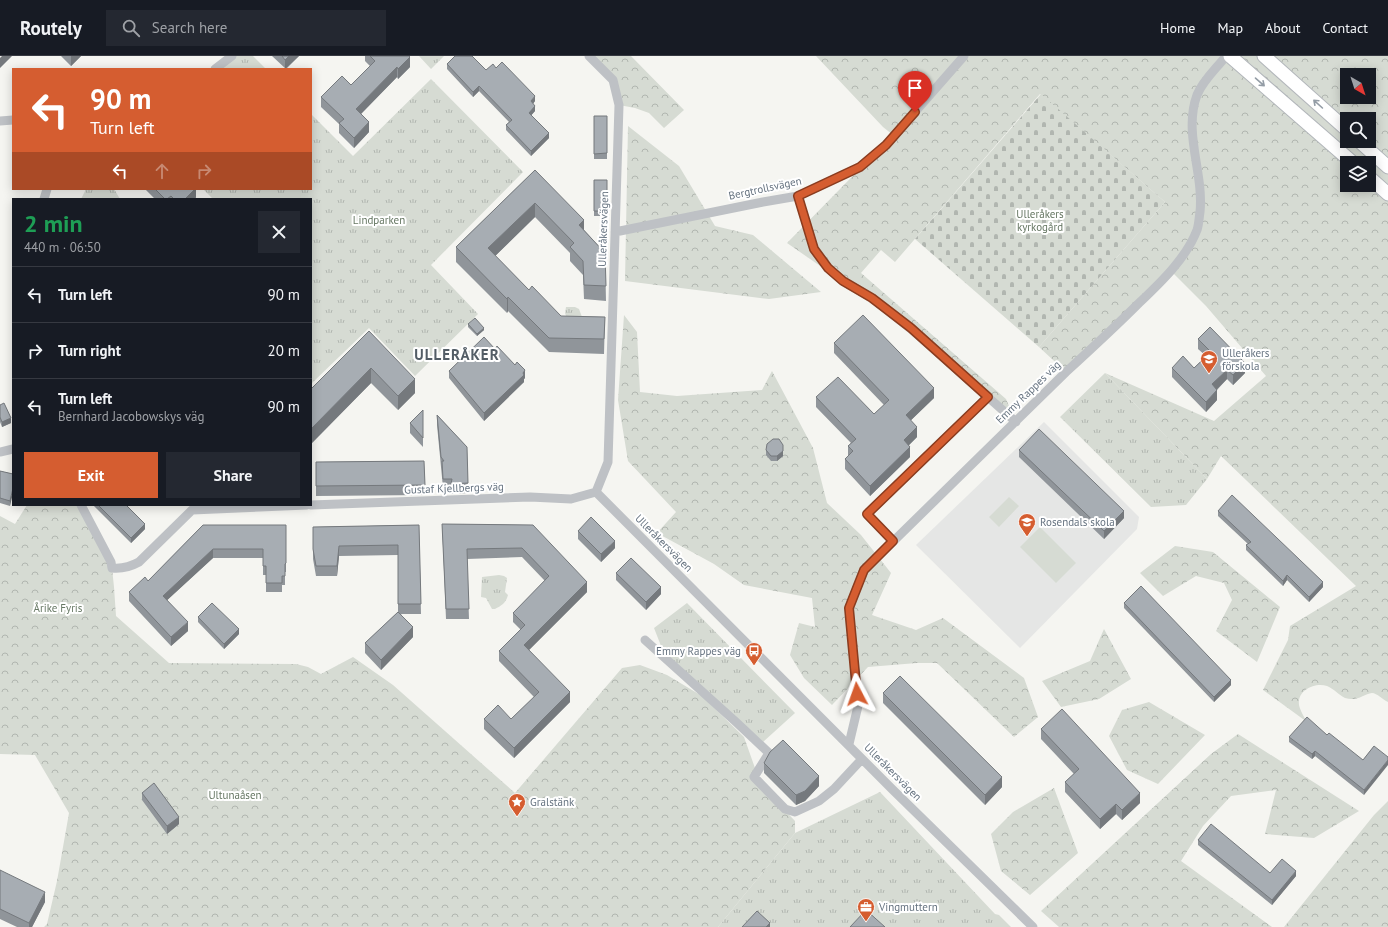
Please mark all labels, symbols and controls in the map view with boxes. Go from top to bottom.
search box [106,10,386,46]
text: Routely [20,16,82,40]
icon: search [120,17,142,39]
text: Search here [152,18,227,37]
text: Home [1160,19,1195,37]
text: Map [1217,19,1243,37]
text: About [1265,19,1301,37]
text: Contact [1323,19,1368,37]
north arrow [1340,68,1376,104]
map controls [1340,68,1376,192]
pin [898,71,932,112]
icon: arrive [904,77,926,99]
one-way arrow [1254,77,1265,86]
text: 90 m [90,80,151,117]
icon: left [24,84,76,136]
one-way arrow [1313,99,1323,109]
button: search [1340,112,1376,148]
text: Turn left [90,116,155,139]
button: layers [1340,156,1376,192]
icon: left [109,160,131,182]
icon: ahead [151,160,173,182]
icon: right [193,160,215,182]
street label: Bergtrollsvägen [727,173,803,203]
street label: Ulleråkersvägen [595,191,611,267]
park label: Ulleråkers kyrkogård [1016,207,1064,234]
text: 2 min [24,208,83,239]
button: close [258,211,300,253]
park label: Lindparken [353,213,405,227]
text: 440 m · 06:50 [24,239,101,256]
icon: left [24,284,46,306]
text: Turn left [58,285,112,304]
text: 90 m [267,285,300,304]
icon: right [24,340,46,362]
text: Turn right [58,341,121,360]
text: 20 m [267,341,300,360]
district label: ULLERÅKER [414,345,500,364]
place label: Ulleråkers förskola [1222,346,1270,373]
school or university icon: Ulleråkers förskola [1199,349,1219,374]
street label: Emmy Rappes väg [993,357,1063,427]
text: Turn left [58,389,112,408]
icon: left [24,396,46,418]
text: 90 m [267,397,300,416]
text: Bernhard Jacobowskys väg [58,408,204,425]
button: Exit [24,452,158,498]
button: Share [166,452,300,498]
street label: Gustaf Kjellbergs väg [404,479,504,497]
street label: Ulleråkersvägen [632,511,696,575]
school or university icon: Rosendals skola [1017,512,1037,537]
place label: Rosendals skola [1040,515,1115,529]
park label: Årike Fyris [34,601,83,615]
bus stop icon: Emmy Rappes väg [744,641,764,666]
place label: Emmy Rappes väg [656,644,741,658]
position arrow [836,673,878,715]
street label: Ulleråkersvägen [861,740,925,804]
park label: Ultunaåsen [208,788,262,802]
place icon: Gralstänk [507,792,527,817]
place label: Gralstänk [530,795,575,809]
office icon: Vingmuttern [856,897,876,922]
place label: Vingmuttern [878,900,938,914]

